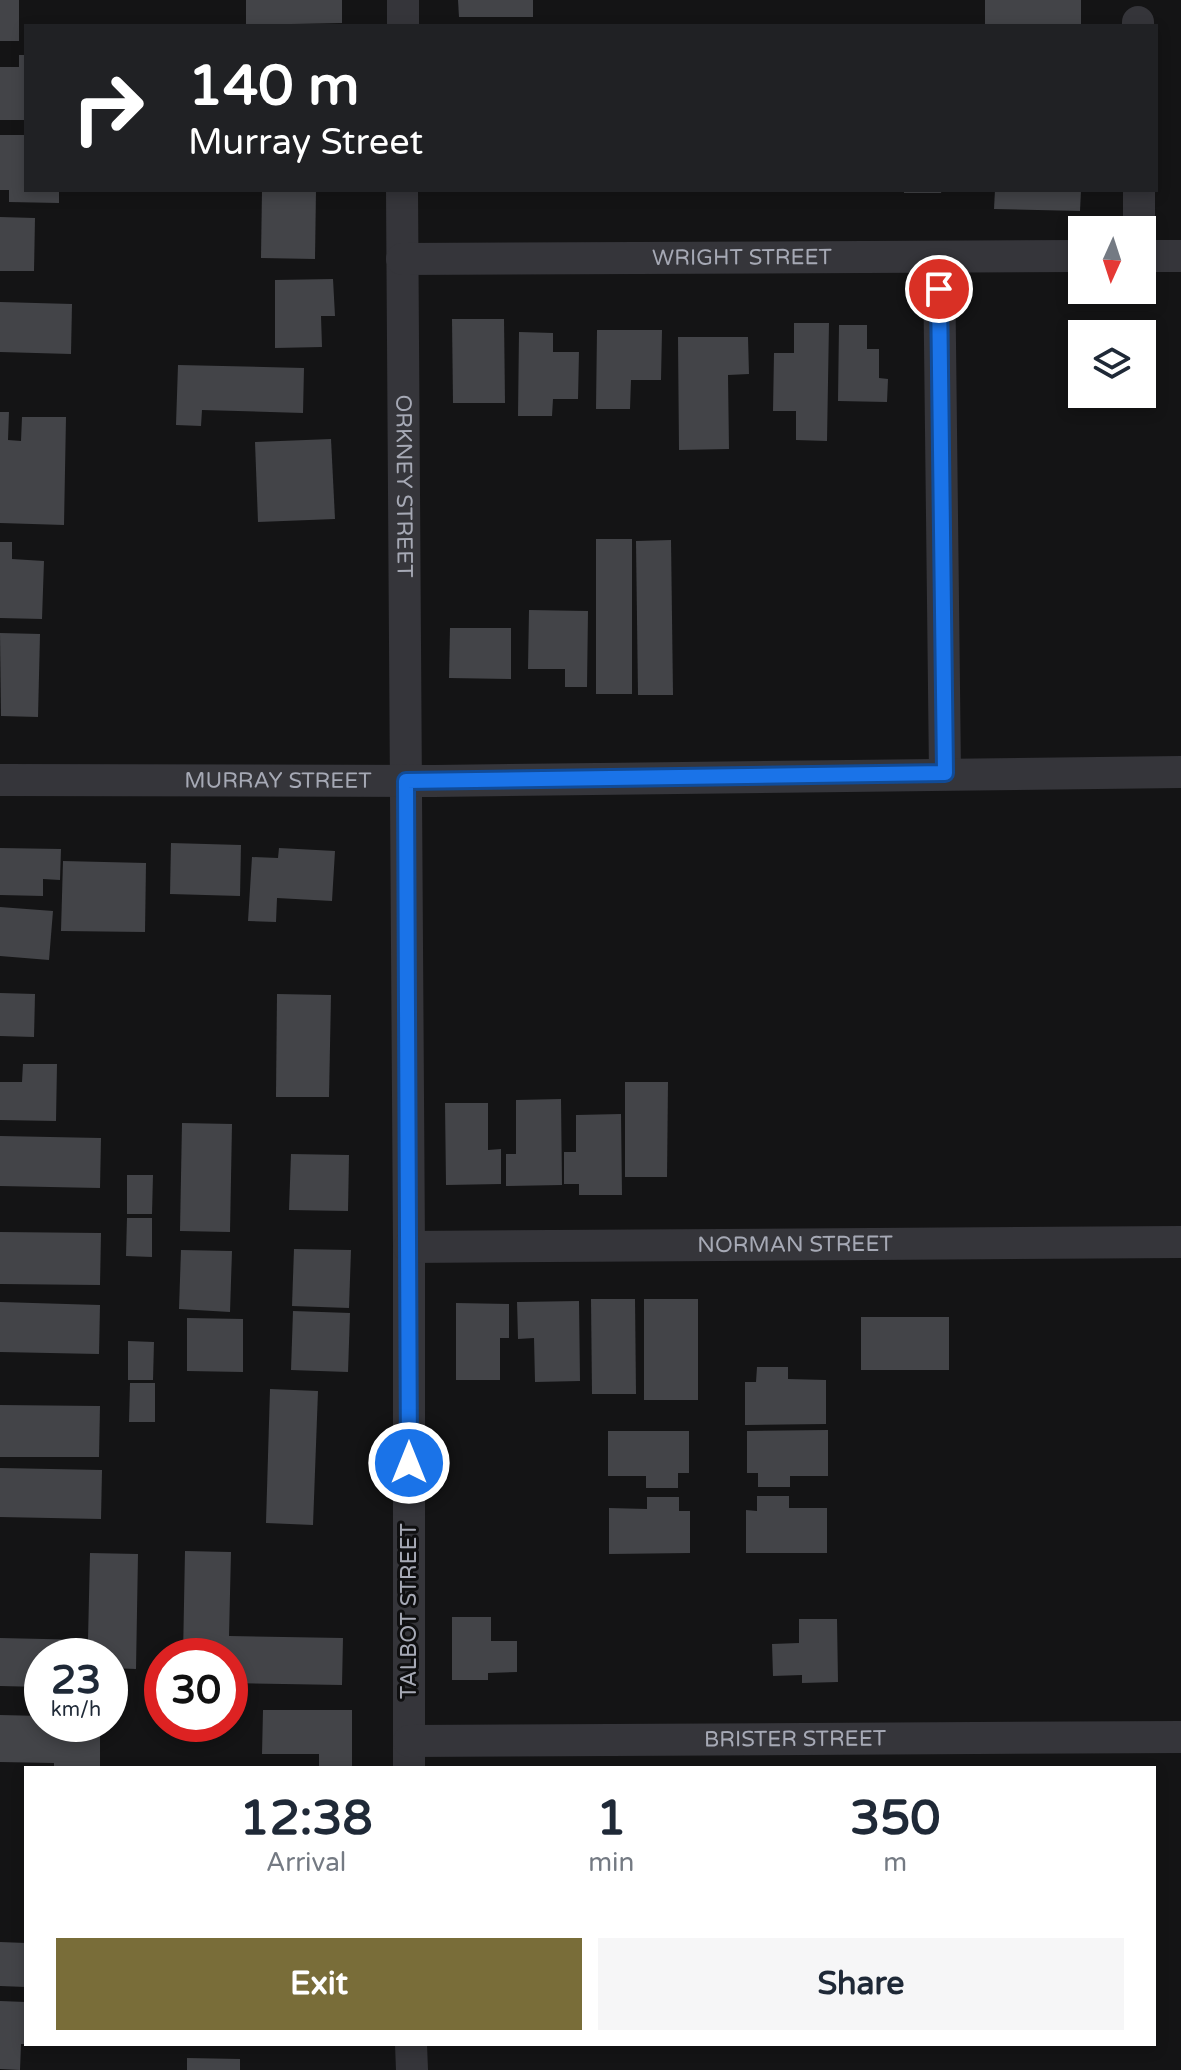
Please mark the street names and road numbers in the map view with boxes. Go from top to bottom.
street label: WRIGHT STREET [652,244,833,271]
street label: ORKNEY STREET [390,394,418,578]
street label: MURRAY STREET [184,767,372,794]
street label: NORMAN STREET [697,1231,893,1258]
street label: TALBOT STREET [396,1522,422,1699]
street label: BRISTER STREET [704,1726,887,1752]

